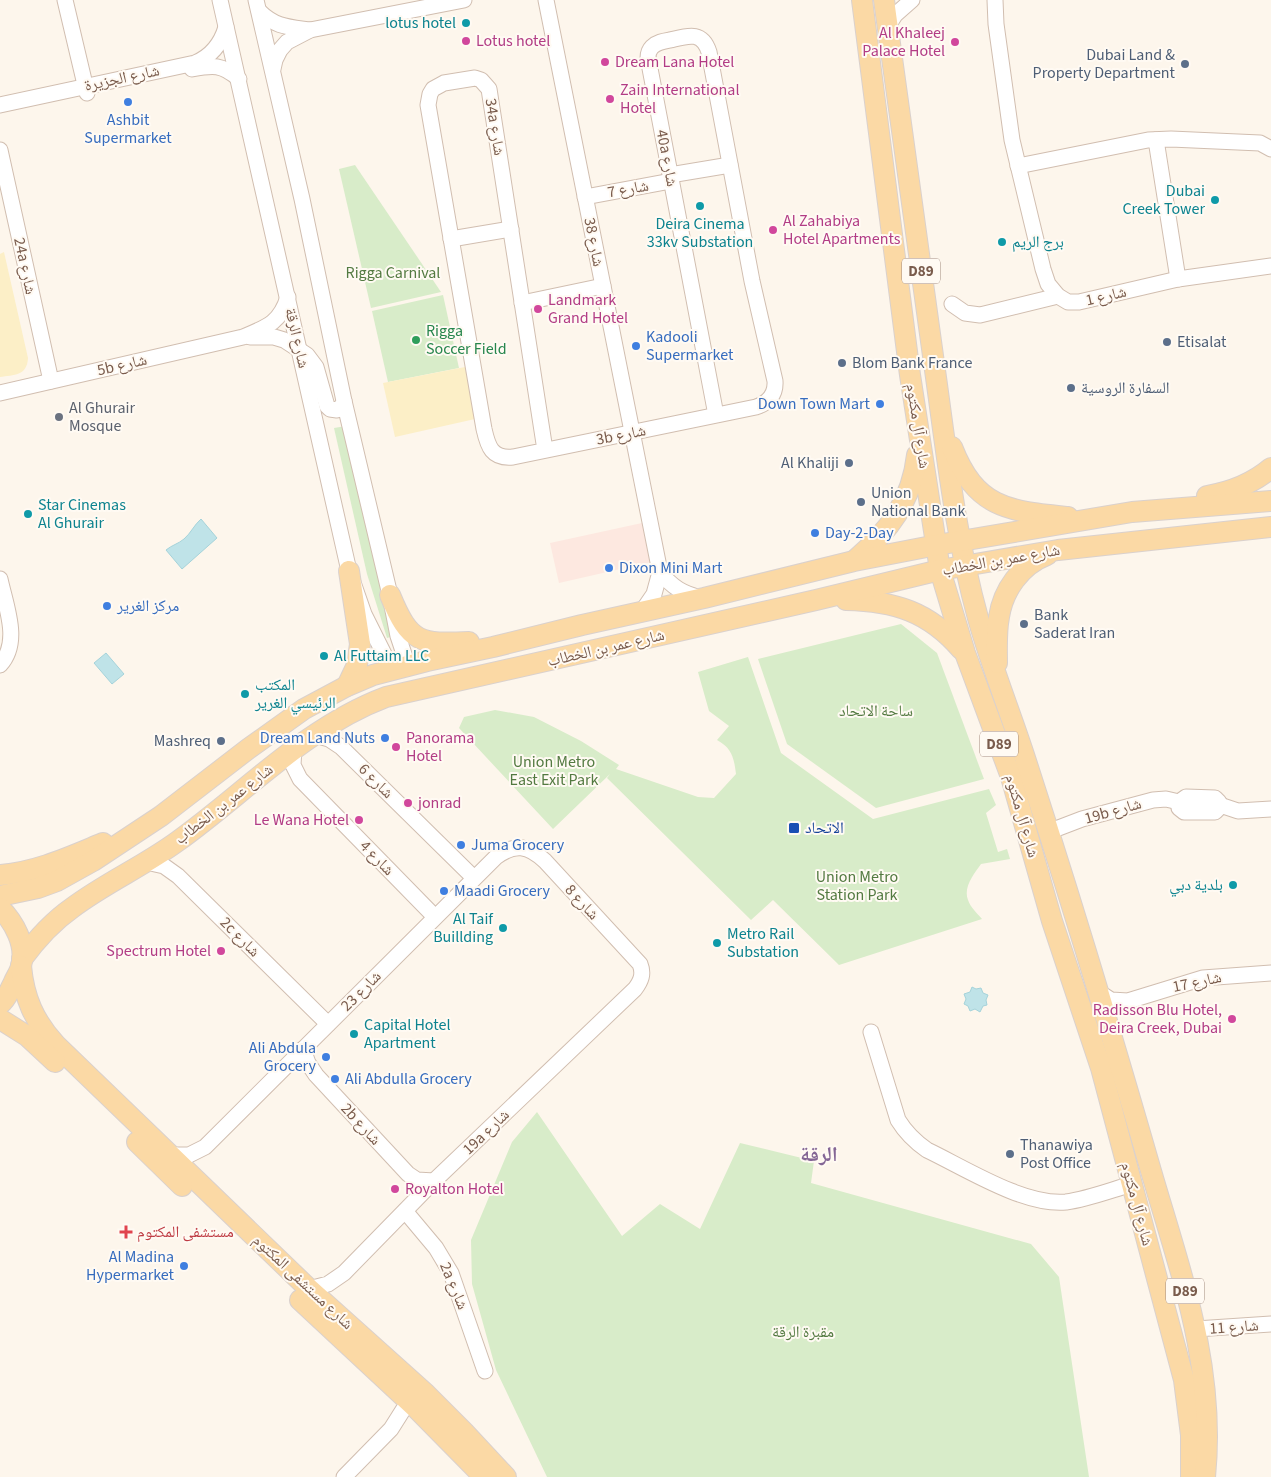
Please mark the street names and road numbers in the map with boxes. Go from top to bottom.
street label: شارع الجزيرة [82,59,162,97]
street label: 34a شارع [480,97,510,157]
street label: 40a شارع [651,128,683,188]
street label: شارع 7 [606,175,650,203]
street label: شارع 38 [578,216,610,268]
street label: 24a شارع [8,236,42,296]
road number: D89 [902,258,940,284]
street label: شارع 1 [1083,281,1129,311]
street label: شارع الرقة [279,306,315,370]
street label: 5b شارع [95,349,149,381]
street label: شارع آل مكتوم [900,382,936,470]
street label: 3b شارع [594,419,648,451]
street label: شارع عمر بن الخطاب [940,539,1062,581]
street label: شارع عمر بن الخطاب [545,624,667,672]
road number: D89 [980,732,1018,756]
street label: شارع عمر بن الخطاب [170,759,278,849]
street label: شارع 6 [354,759,398,803]
street label: شارع آل مكتوم [1000,772,1044,860]
street label: 19b شارع [1082,792,1144,830]
street label: شارع 4 [355,835,399,881]
street label: شارع 8 [560,879,604,925]
street label: 2c شارع [215,912,265,962]
street label: شارع 23 [336,966,386,1016]
street label: شارع 17 [1170,966,1224,998]
street label: 2b شارع [336,1098,386,1150]
street label: 19a شارع [458,1104,514,1160]
street label: شارع آل مكتوم [1115,1160,1159,1248]
street label: شارع مستشفى المكتوم [248,1229,358,1335]
street label: 2a شارع [434,1259,474,1313]
road number: D89 [1166,1278,1204,1304]
street label: شارع 11 [1209,1314,1259,1340]

